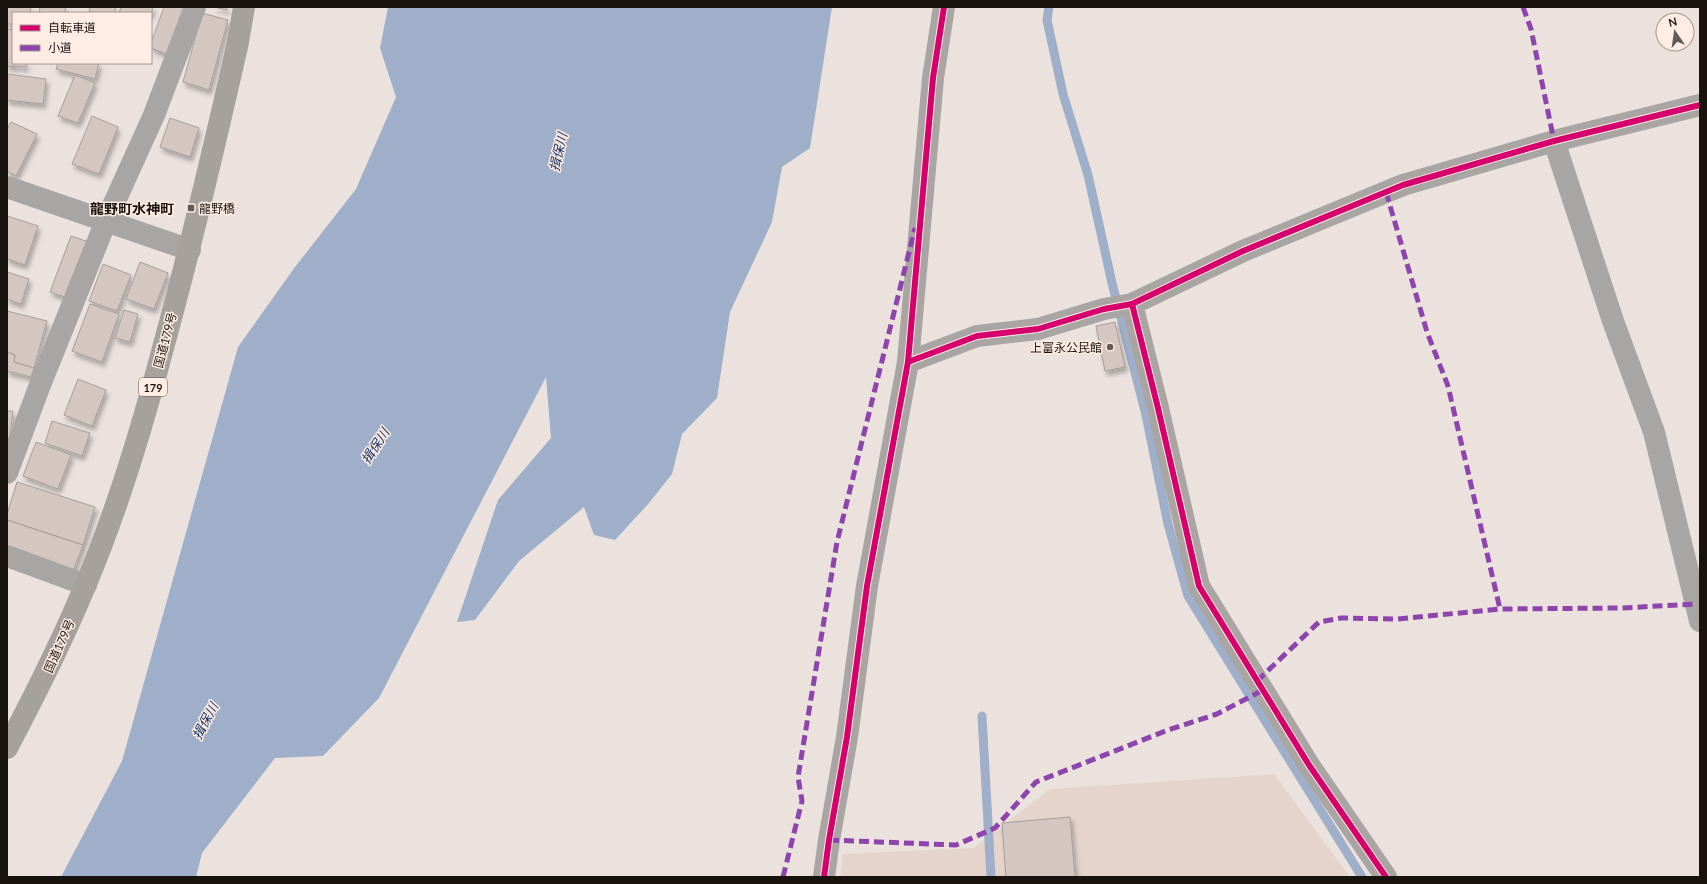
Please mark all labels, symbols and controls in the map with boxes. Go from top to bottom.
legend [12,12,152,64]
north arrow [1655,12,1695,52]
text: N [1667,14,1678,29]
text: 自転車道 [48,20,96,35]
text: 小道 [48,40,72,55]
water label: 揖保川 [546,129,571,173]
district label: 龍野町水神町 [90,200,174,217]
place label: 龍野橋 [199,201,235,216]
marker: 龍野橋 [186,203,196,213]
street label: 国道179号 [150,311,180,369]
place label: 上富永公民館 [1030,340,1102,355]
marker: 上富永公民館 [1105,342,1115,352]
road number: 179 [139,378,167,396]
water label: 揖保川 [358,424,393,467]
street label: 国道179号 [41,617,77,675]
water label: 揖保川 [189,698,222,742]

